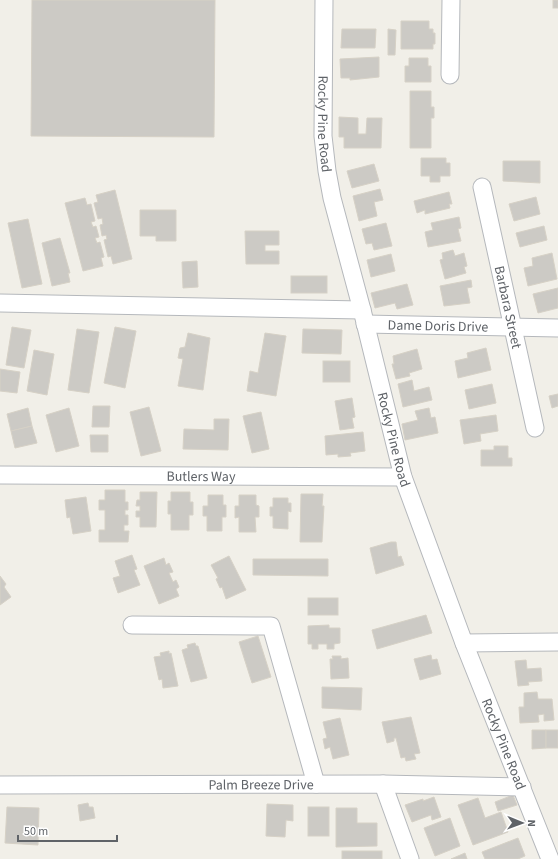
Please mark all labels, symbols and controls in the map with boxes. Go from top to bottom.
street label: Rocky Pine Road [312,75,336,174]
street label: Barbara Street [489,264,526,351]
street label: Dame Doris Drive [387,315,489,338]
street label: Rocky Pine Road [372,390,415,490]
street label: Butlers Way [166,467,236,487]
street label: Rocky Pine Road [476,695,530,793]
street label: Palm Breeze Drive [208,775,314,795]
north arrow [502,803,542,843]
scale bar [18,817,117,843]
text: N [524,819,539,827]
text: 50 m [24,823,48,840]

